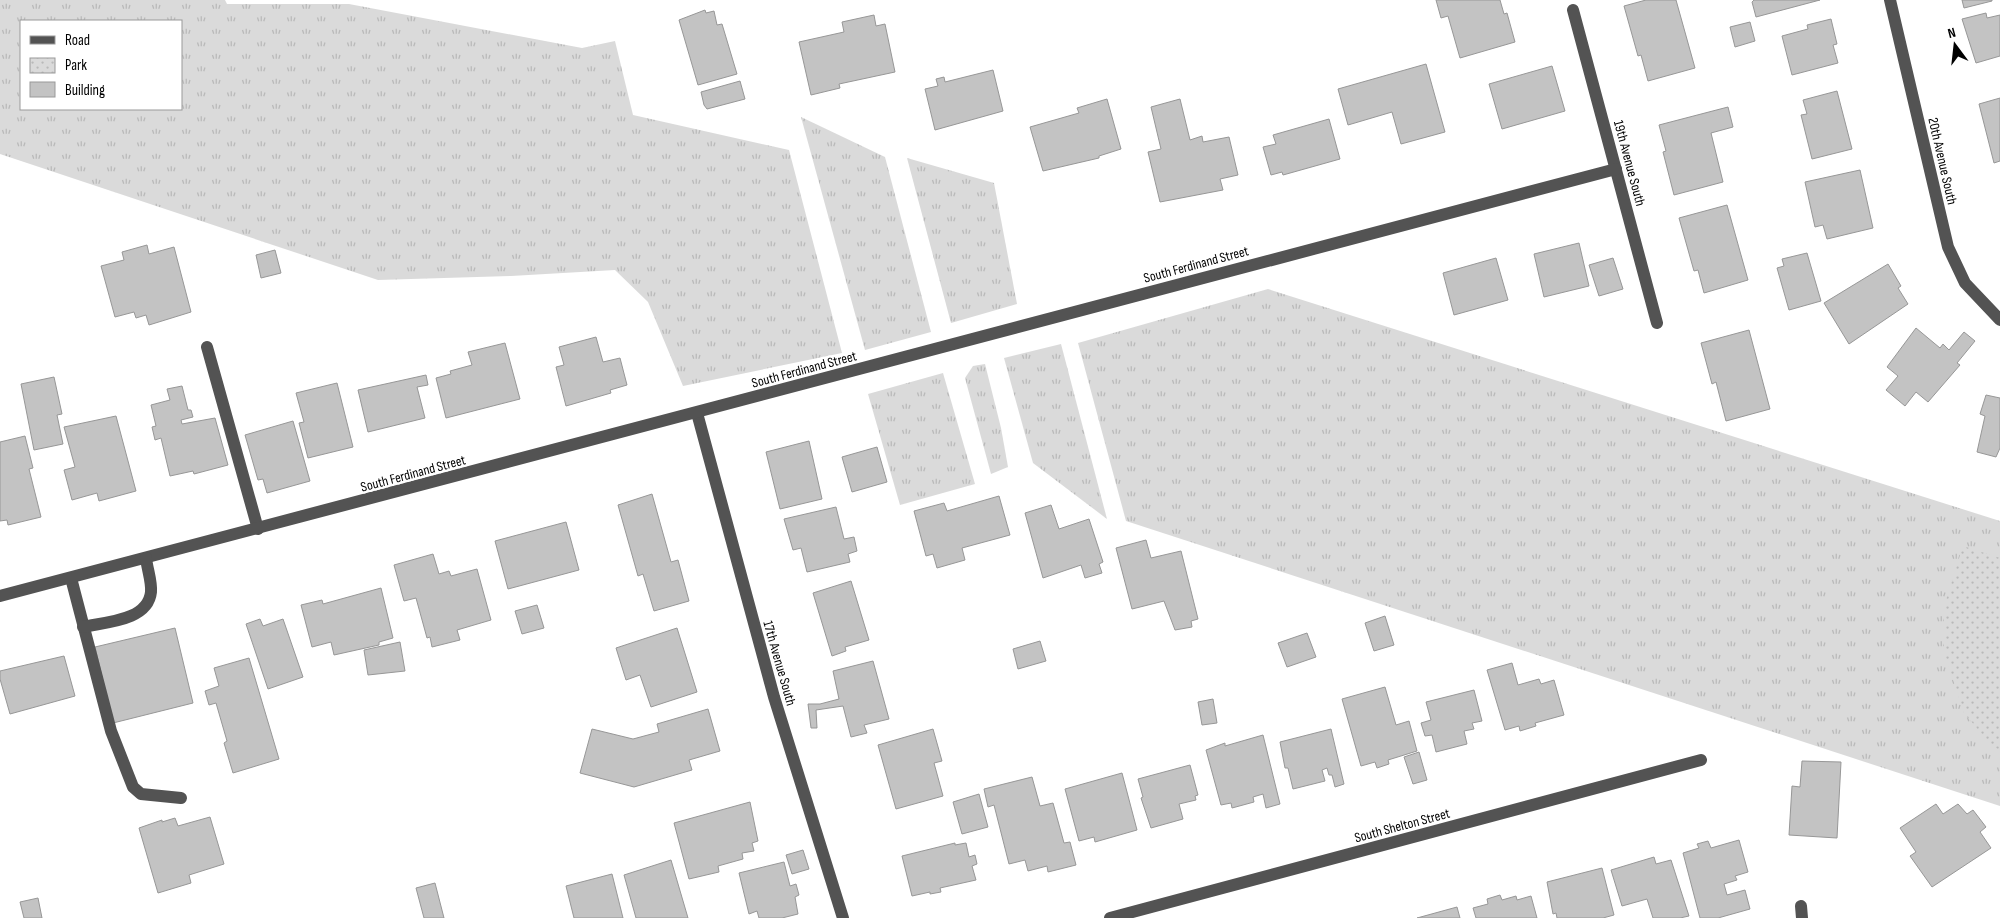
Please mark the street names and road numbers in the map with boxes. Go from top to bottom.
street label: 20th Avenue South [1924,116,1961,206]
street label: 19th Avenue South [1610,118,1649,208]
street label: South Ferdinand Street [1142,242,1251,287]
street label: South Ferdinand Street [750,347,859,392]
street label: South Ferdinand Street [359,451,468,496]
street label: 17th Avenue South [759,619,800,708]
street label: South Shelton Street [1353,805,1452,846]

